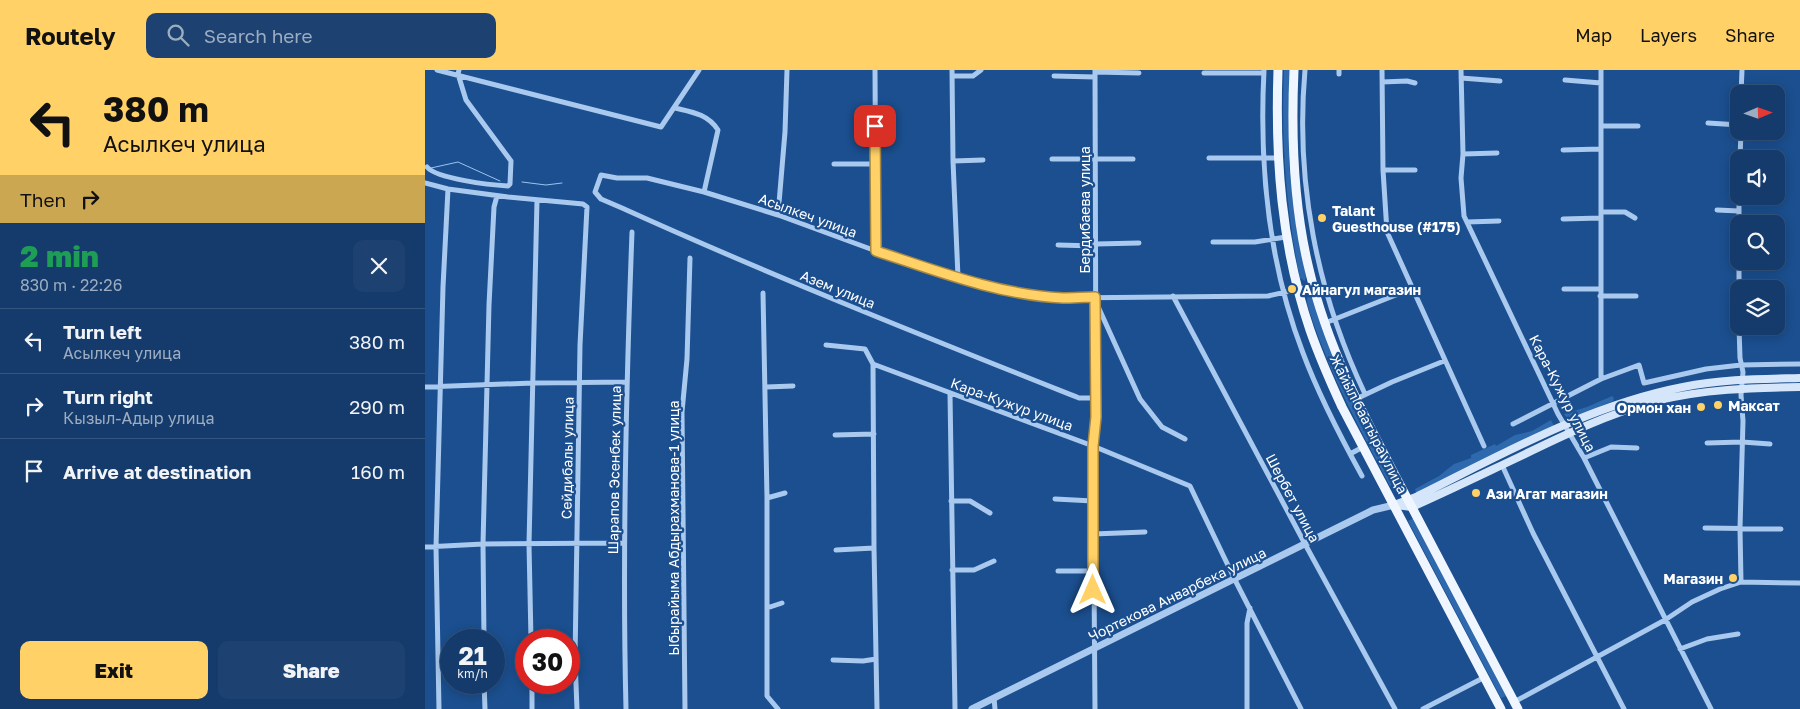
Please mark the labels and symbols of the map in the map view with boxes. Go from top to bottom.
north arrow [1730,85,1785,140]
pin [854,105,896,147]
street label: Бердибаева улица [1076,146,1093,274]
street label: Асылкеч улица [756,189,860,241]
place label: Talant Guesthouse (#175) [1332,202,1461,235]
marker: Talant Guesthouse (#175) [1316,212,1328,224]
street label: Азем улица [798,266,878,312]
place label: Айнагул магазин [1302,281,1421,298]
marker: Айнагул магазин [1286,283,1298,295]
street label: Кара-Кужур улица [1526,332,1600,454]
street label: Жайыл баатыра улица [1327,352,1411,496]
street label: Кара-Кужур улица [949,374,1075,434]
street label: Шарапов Эсенбек улица [604,385,624,555]
street label: Сейдибалы улица [557,397,577,519]
place label: Максат [1728,397,1780,414]
place label: Ормон хан [1616,399,1691,416]
marker: Максат [1712,399,1724,411]
street label: Ыбырайыма Абдырахманова-1 улица [665,400,682,656]
marker: Ормон хан [1695,401,1707,413]
street label: Шербет улица [1262,451,1324,545]
place label: Ази Агат магазин [1486,485,1608,502]
marker: Ази Агат магазин [1470,487,1482,499]
street label: Чортекова Анварбека улица [1085,543,1269,645]
position arrow [1066,563,1118,615]
place label: Магазин [1663,570,1723,587]
marker: Магазин [1727,572,1739,584]
speed limit sign: 30 [515,629,580,694]

